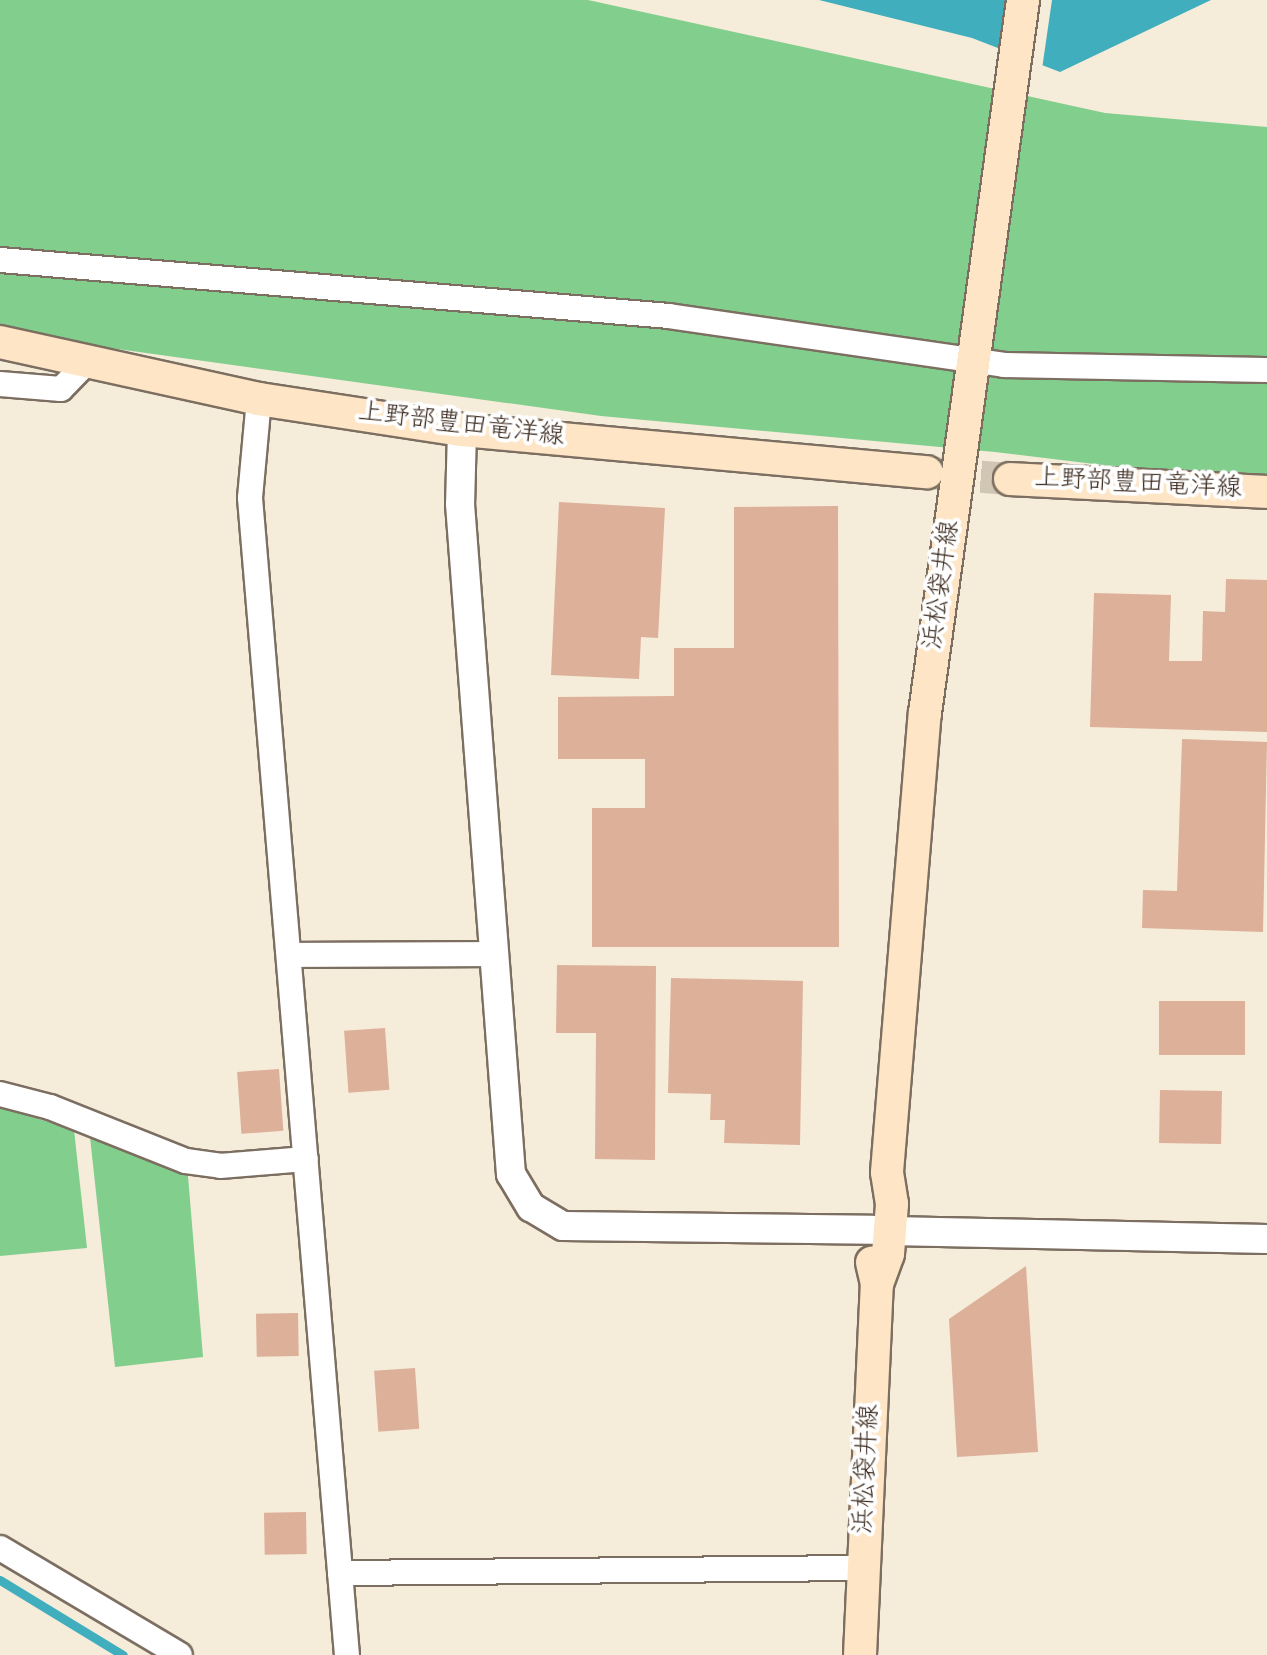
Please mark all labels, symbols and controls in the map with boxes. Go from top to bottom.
street label: 上野部豊田竜洋線 [356,398,566,454]
street label: 上野部豊田竜洋線 [1033,464,1243,506]
street label: 浜松袋井線 [919,518,967,652]
street label: 浜松袋井線 [849,1403,887,1535]

